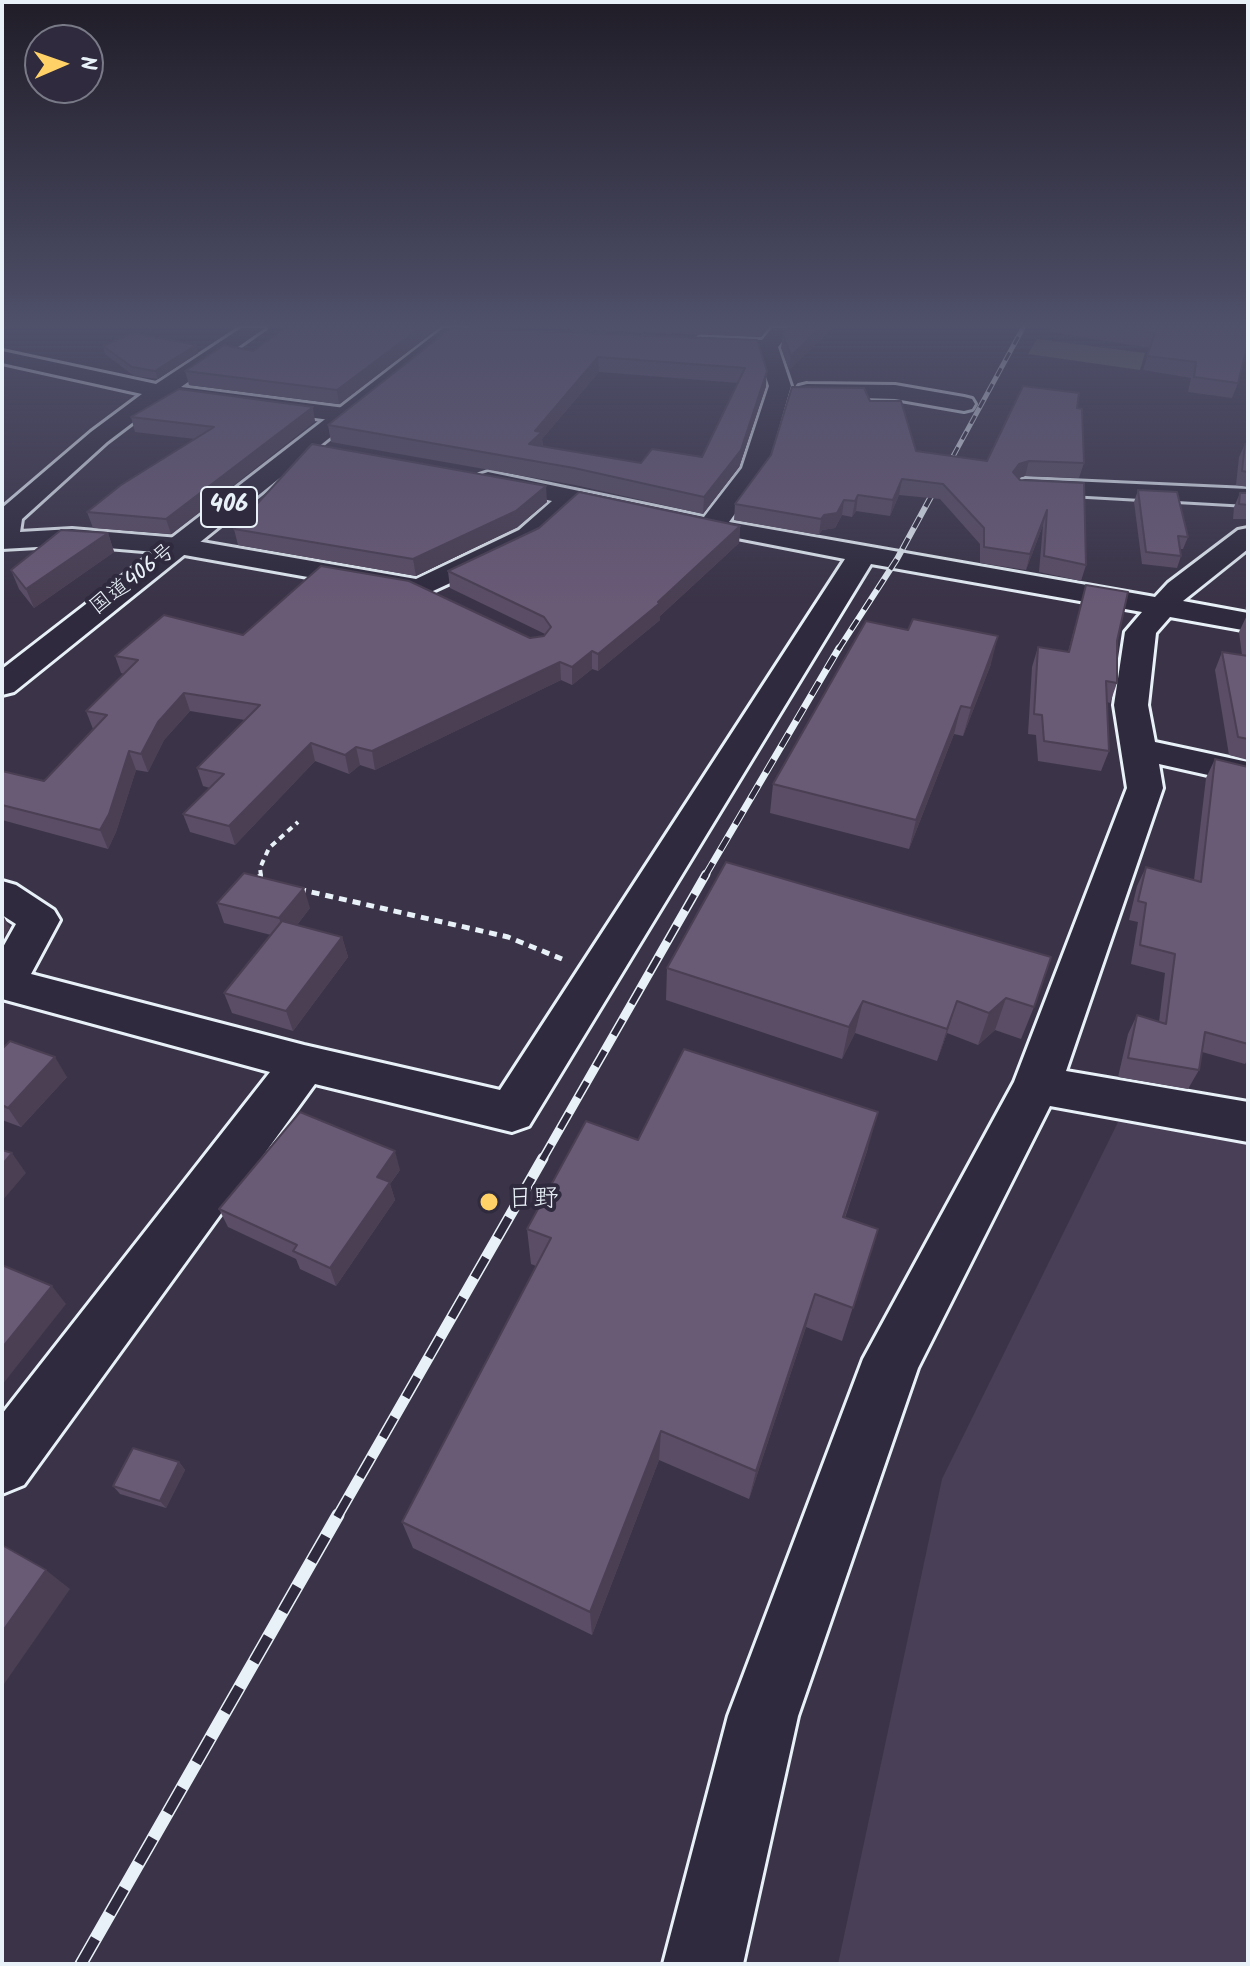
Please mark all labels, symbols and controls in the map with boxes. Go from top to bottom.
north arrow [24,24,104,104]
text: N [69,56,104,71]
road number: 406 [201,487,257,527]
street label: 国道406号 [86,539,182,623]
place label: 日野 [507,1186,559,1218]
marker: 日野 [478,1191,500,1213]

